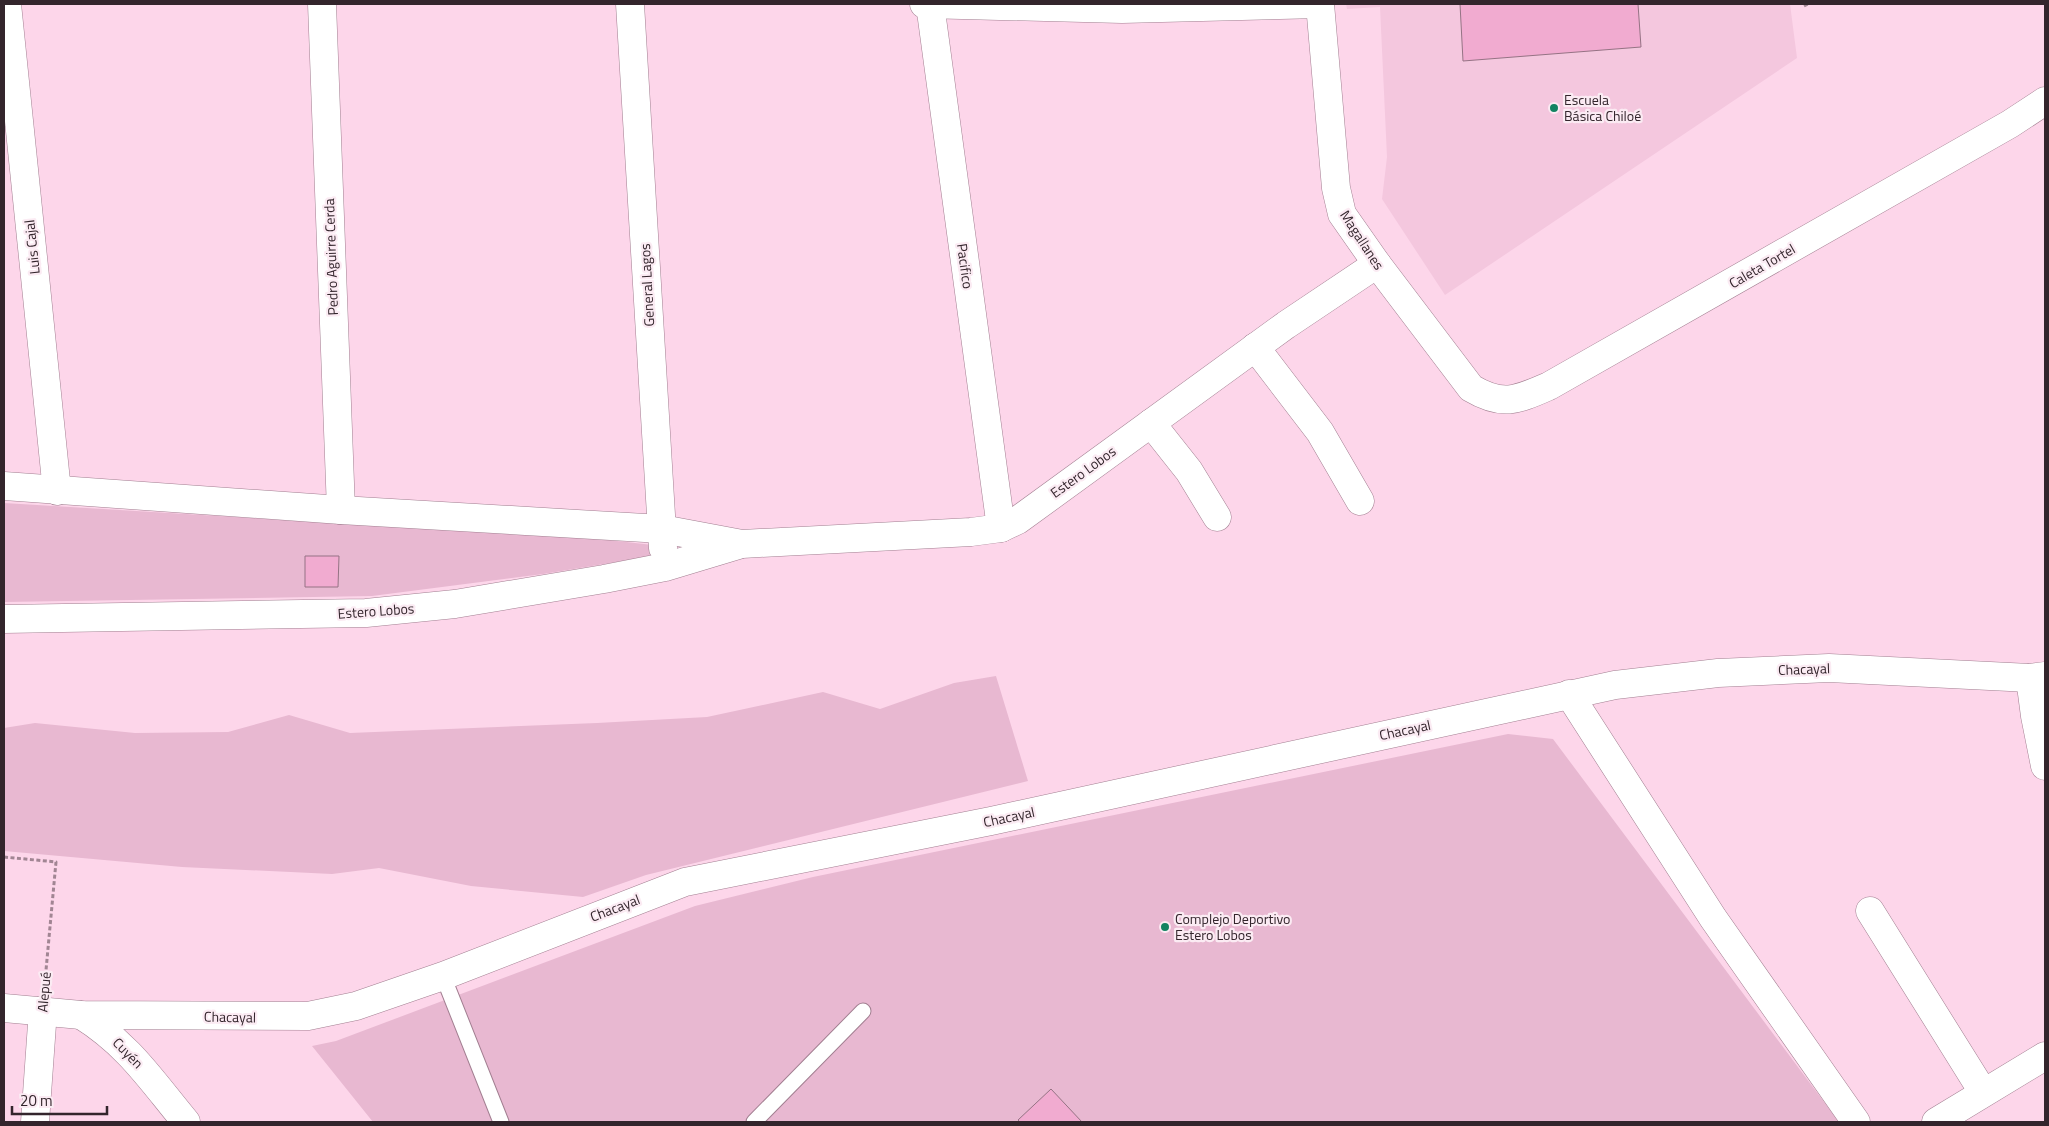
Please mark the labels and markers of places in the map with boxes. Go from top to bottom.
place label: Escuela Básica Chiloé [1564,89,1641,126]
marker: Escuela Básica Chiloé [1548,102,1560,114]
place label: Complejo Deportivo Estero Lobos [1175,908,1291,945]
marker: Complejo Deportivo Estero Lobos [1159,921,1171,933]

